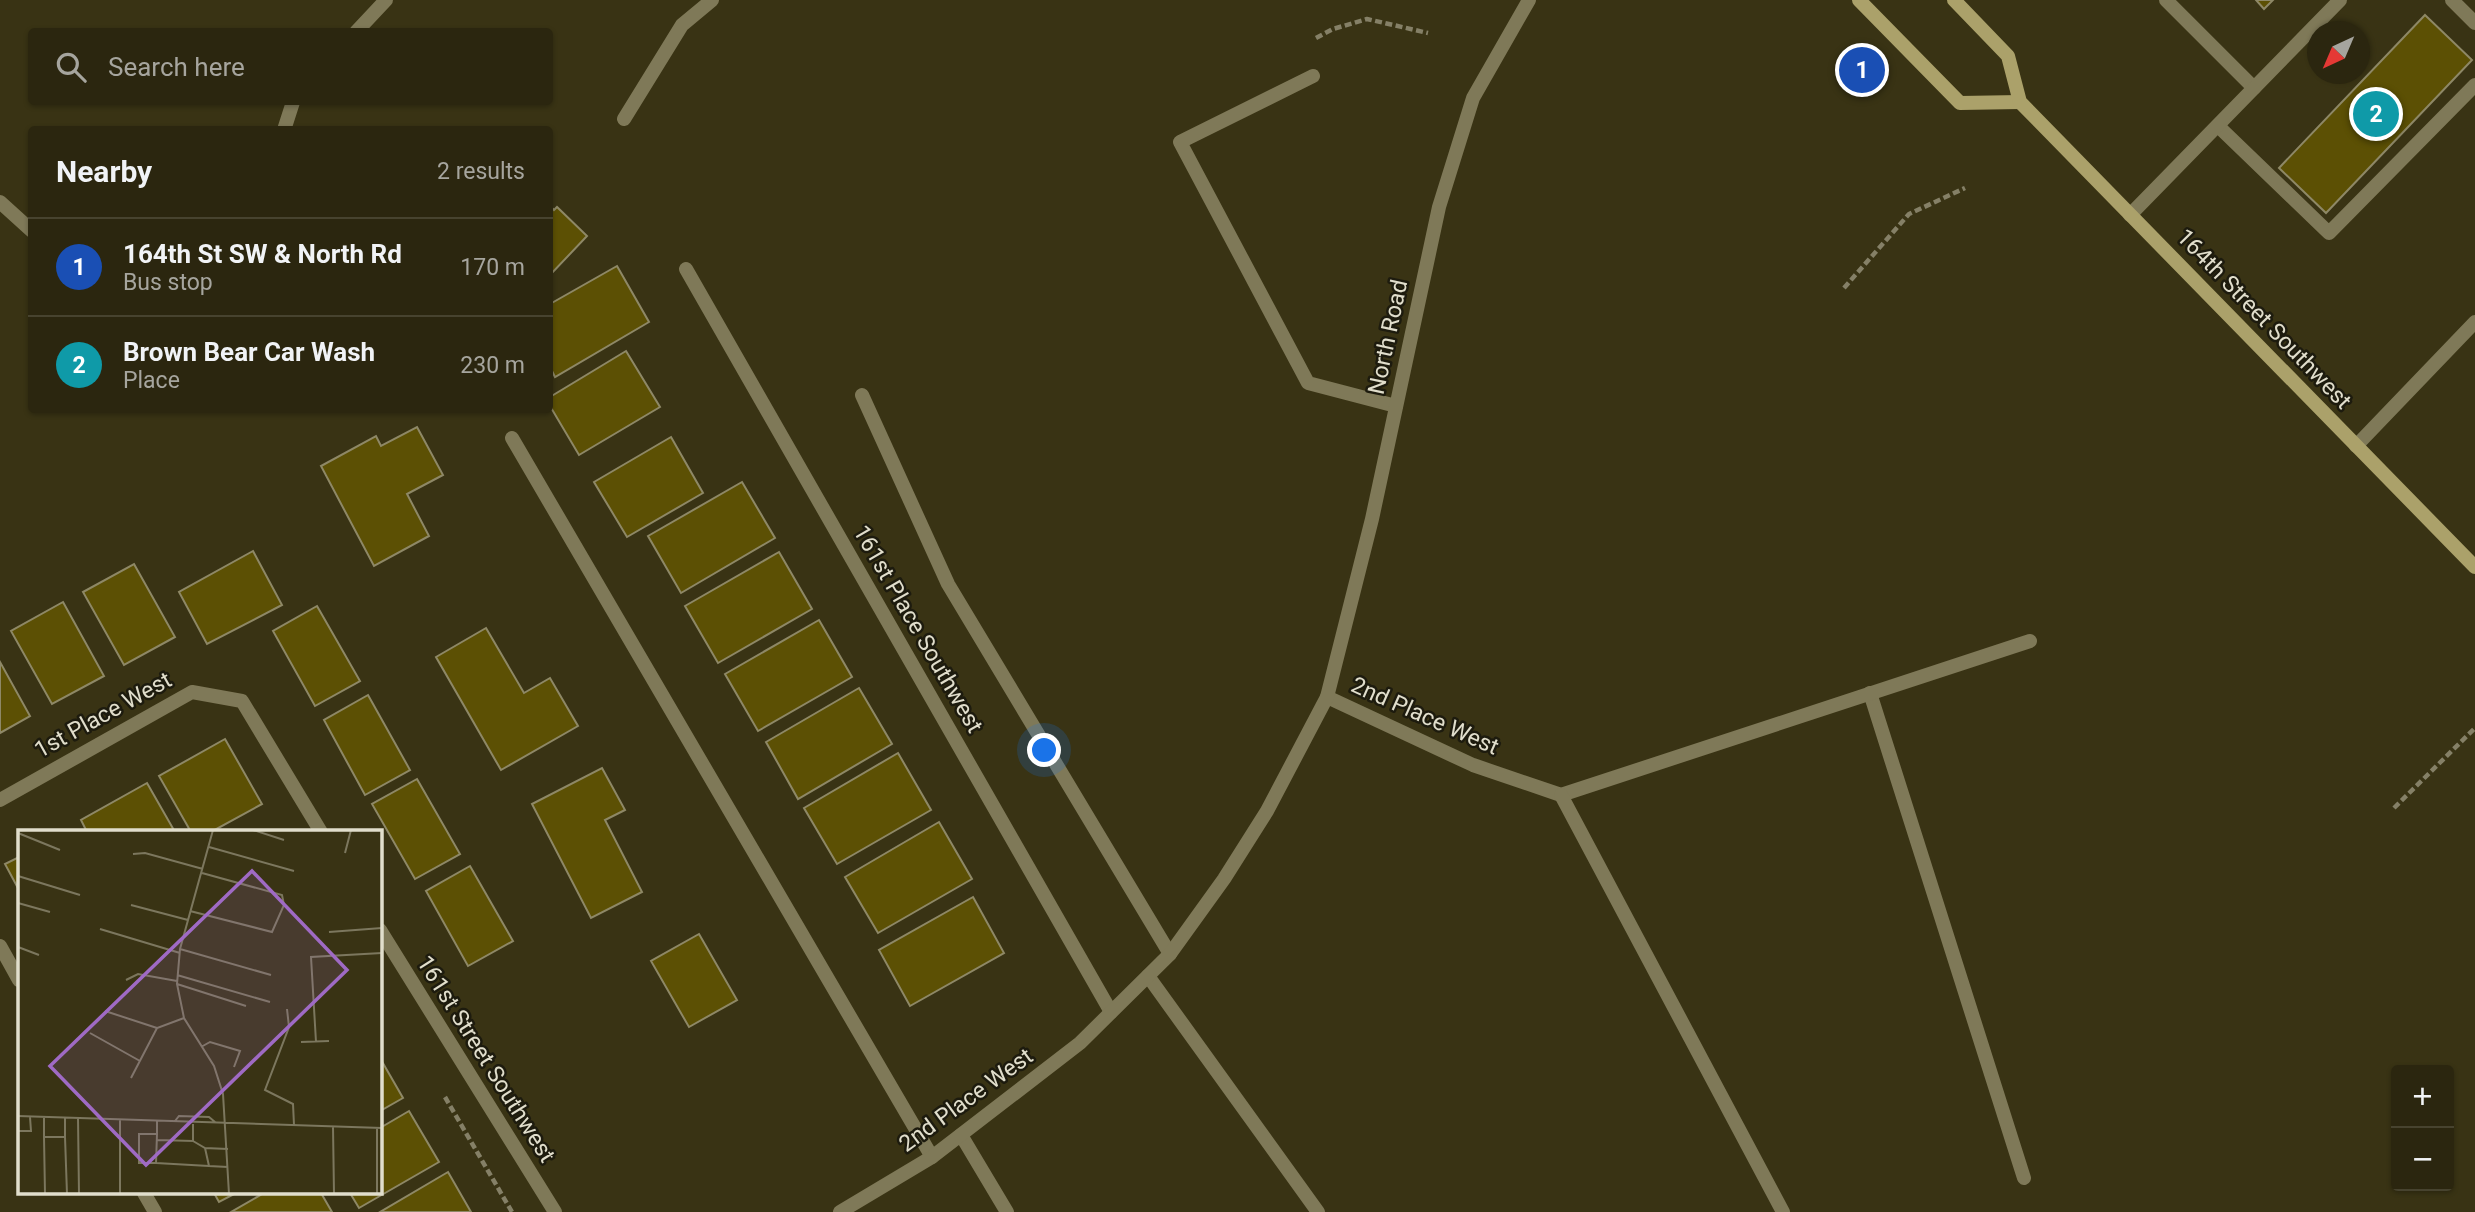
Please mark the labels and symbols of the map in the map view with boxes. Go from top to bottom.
north arrow [2307,21,2370,84]
pin: 1 [1839,44,1885,96]
pin: 2 [2353,88,2399,140]
street label: 164th Street Southwest [2171,223,2357,415]
street label: North Road [1363,277,1413,397]
street label: 161st Place Southwest [848,521,988,737]
street label: 1st Place West [30,666,176,764]
street label: 2nd Place West [1347,671,1503,761]
your location [1027,733,1061,767]
inset map [18,830,382,1194]
street label: 161st Street Southwest [411,951,561,1167]
street label: 2nd Place West [894,1042,1038,1158]

